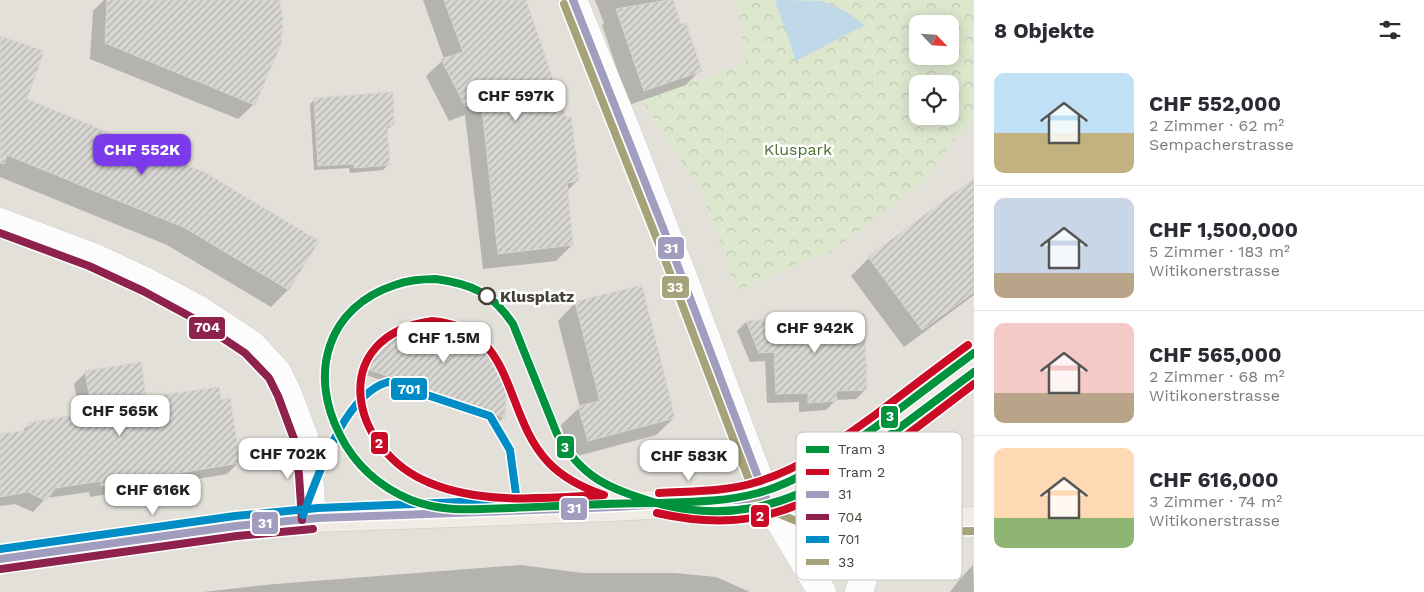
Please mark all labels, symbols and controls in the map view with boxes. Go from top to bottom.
north arrow [909,15,959,65]
map controls [909,15,959,125]
icon: filters [1376,16,1404,44]
text: 8 Objekte [994,18,1094,43]
button: locate [909,75,959,125]
pin: CHF 597K [464,80,568,122]
text: CHF 597K [478,86,554,105]
text: CHF 552,000 [1149,91,1281,116]
icon: home [1034,93,1094,153]
text: 2 Zimmer · 62 m² [1149,116,1284,135]
pin: CHF 552K [90,134,194,176]
text: Sempacherstrasse [1149,135,1294,154]
text: CHF 552K [104,140,180,159]
park label: Kluspark [764,140,832,159]
text: CHF 1,500,000 [1149,217,1298,242]
icon: home [1034,218,1094,278]
line badge: 31 [657,236,685,260]
text: 31 [664,240,678,256]
text: 5 Zimmer · 183 m² [1149,242,1290,261]
text: Witikonerstrasse [1149,261,1280,280]
line badge: 33 [661,275,690,299]
text: 33 [667,279,683,295]
marker: Klusplatz [478,287,496,305]
place label: Klusplatz [500,287,574,306]
pin: CHF 942K [763,312,867,354]
line badge: 704 [188,316,226,340]
text: CHF 942K [776,318,854,337]
text: 704 [194,319,220,335]
pin: CHF 1.5M [392,322,496,364]
text: CHF 1.5M [408,328,480,347]
text: CHF 565,000 [1149,342,1281,367]
icon: home [1034,343,1094,403]
text: 2 Zimmer · 68 m² [1149,367,1285,386]
line badge: 701 [390,377,428,401]
text: 701 [397,381,421,397]
text: Witikonerstrasse [1149,386,1280,405]
pin: CHF 565K [68,394,172,437]
text: CHF 565K [82,401,158,420]
line badge: 3 [880,405,899,429]
text: 3 [886,408,894,424]
line badge: 2 [370,431,389,455]
legend [796,432,962,580]
text: 2 [375,435,383,451]
line badge: 3 [556,435,575,459]
pin: CHF 702K [236,438,340,480]
text: 3 [561,439,569,455]
pin: CHF 583K [637,440,741,482]
text: Tram 3 [838,441,885,457]
text: CHF 702K [250,444,326,463]
text: CHF 583K [651,446,727,465]
text: Tram 2 [838,464,885,480]
text: CHF 616,000 [1149,467,1279,492]
icon: home [1034,468,1094,528]
pin: CHF 616K [101,474,205,516]
text: CHF 616K [116,480,190,499]
text: 31 [838,486,852,502]
text: 3 Zimmer · 74 m² [1149,492,1282,511]
line badge: 31 [560,497,588,521]
text: 31 [567,500,581,516]
line badge: 2 [750,504,770,528]
text: 2 [756,508,764,524]
text: 704 [838,509,863,525]
line badge: 31 [251,511,279,535]
text: Witikonerstrasse [1149,511,1280,530]
text: 31 [258,515,272,531]
text: 701 [838,531,860,547]
text: 33 [838,554,854,570]

